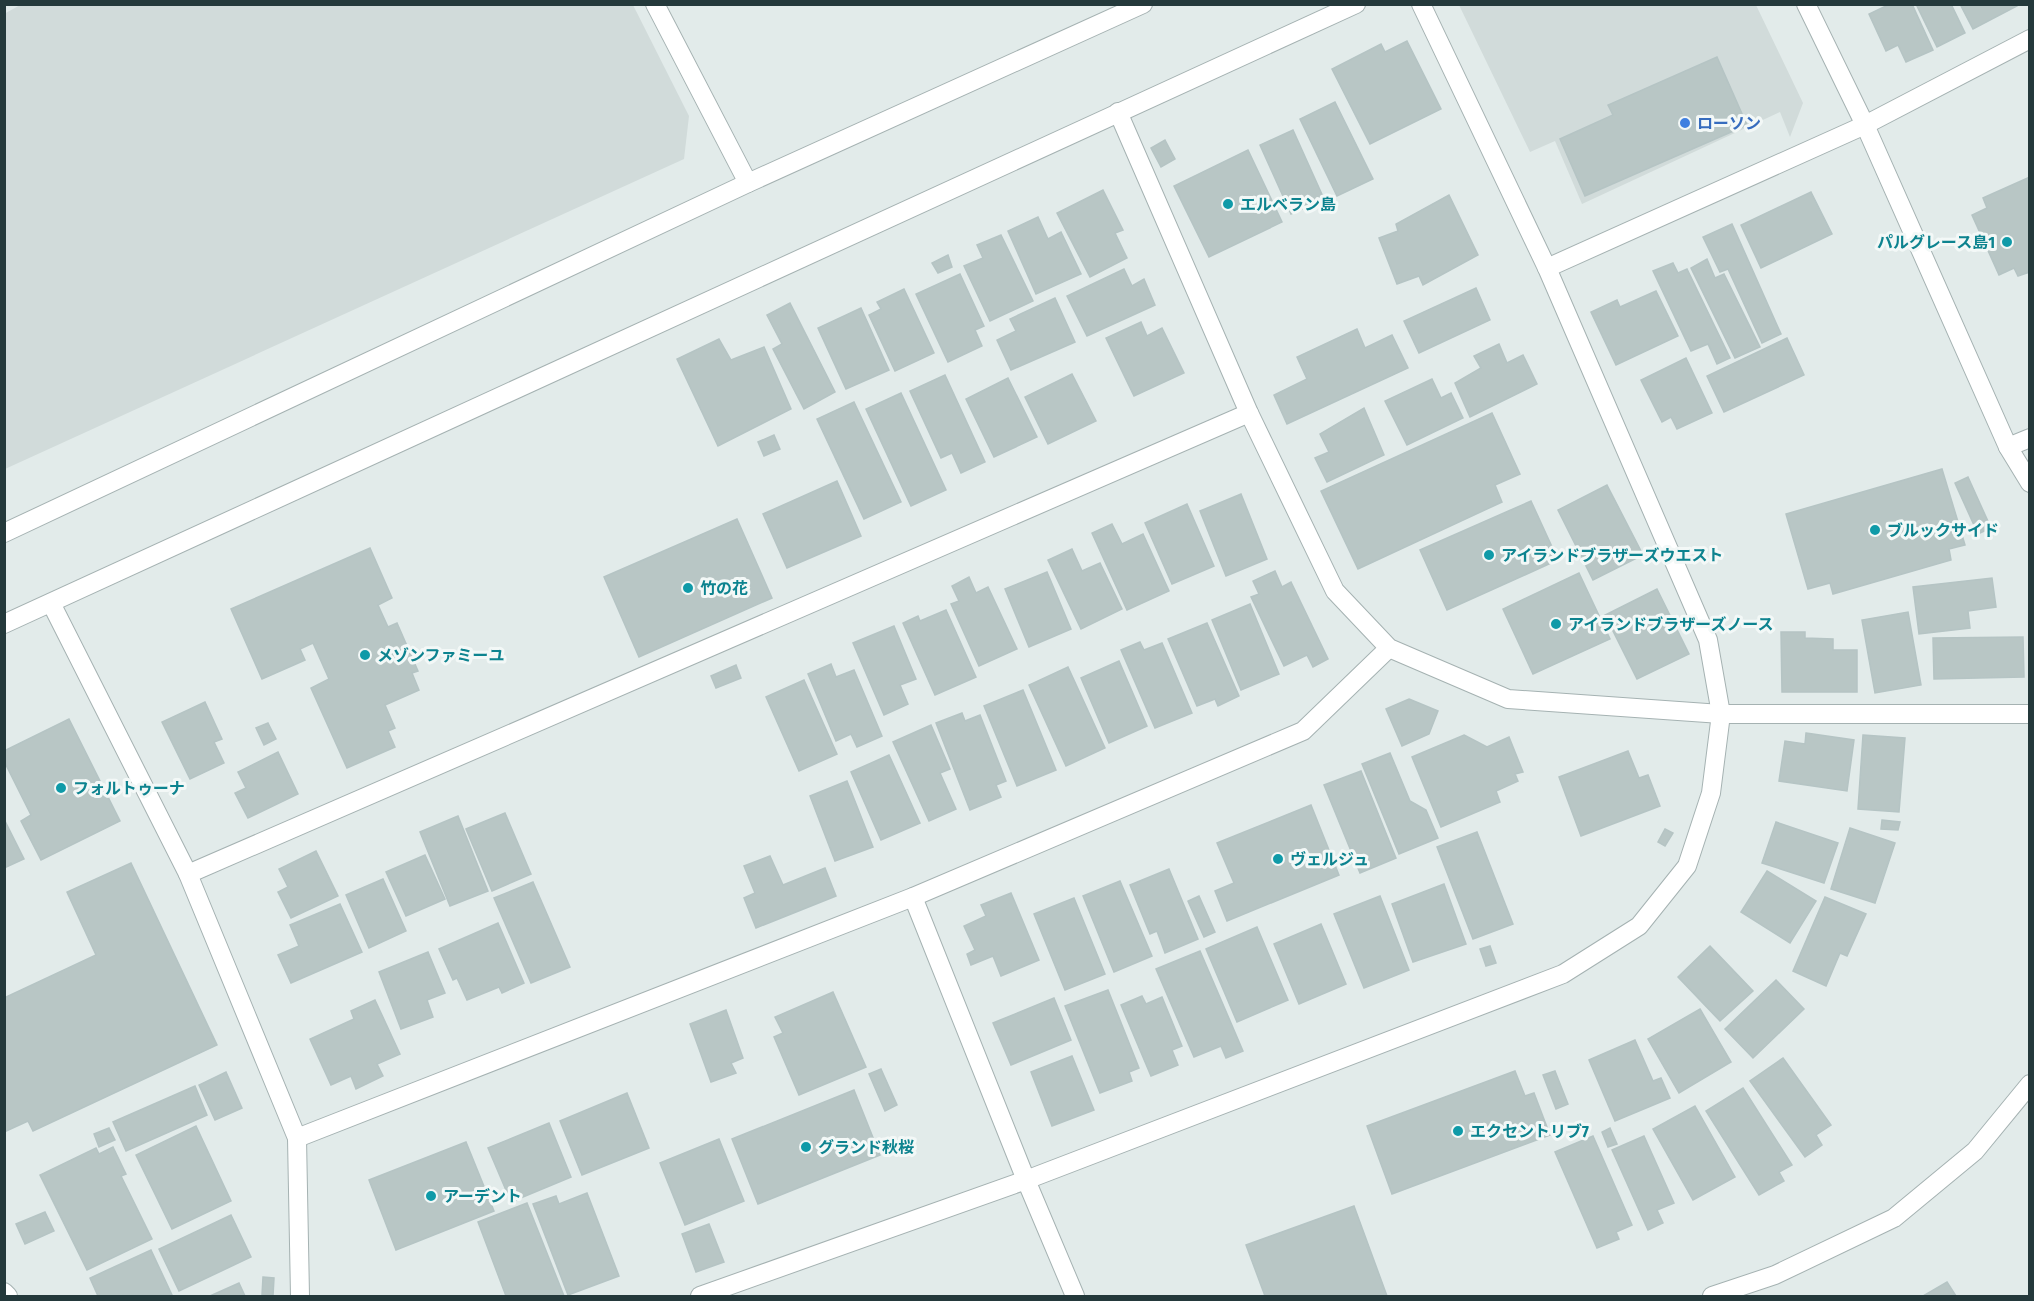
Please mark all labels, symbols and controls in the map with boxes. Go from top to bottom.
place label: ローソン [1697,114,1761,133]
marker: ローソン [1678,116,1692,130]
place label: エルベラン島 [1240,195,1336,214]
marker: エルベラン島 [1221,197,1235,211]
place label: パルグレース島1 [1877,233,1995,252]
marker: パルグレース島1 [2000,235,2014,249]
place label: ブルックサイド [1887,521,1999,540]
marker: ブルックサイド [1868,523,1882,537]
place label: アイランドブラザーズウエスト [1501,546,1723,565]
marker: アイランドブラザーズウエスト [1482,548,1496,562]
place label: 竹の花 [700,579,748,598]
marker: 竹の花 [681,581,695,595]
place label: アイランドブラザーズノース [1568,615,1774,634]
marker: アイランドブラザーズノース [1549,617,1563,631]
place label: メゾンファミーユ [377,646,505,665]
marker: メゾンファミーユ [358,648,372,662]
place label: フォルトゥーナ [73,779,185,798]
marker: フォルトゥーナ [54,781,68,795]
place label: ヴェルジュ [1290,850,1369,869]
marker: ヴェルジュ [1271,852,1285,866]
place label: エクセントリブ7 [1470,1122,1589,1141]
marker: エクセントリブ7 [1451,1124,1465,1138]
place label: グランド秋桜 [818,1138,914,1157]
marker: グランド秋桜 [799,1140,813,1154]
place label: アーデント [443,1187,522,1206]
marker: アーデント [424,1189,438,1203]

